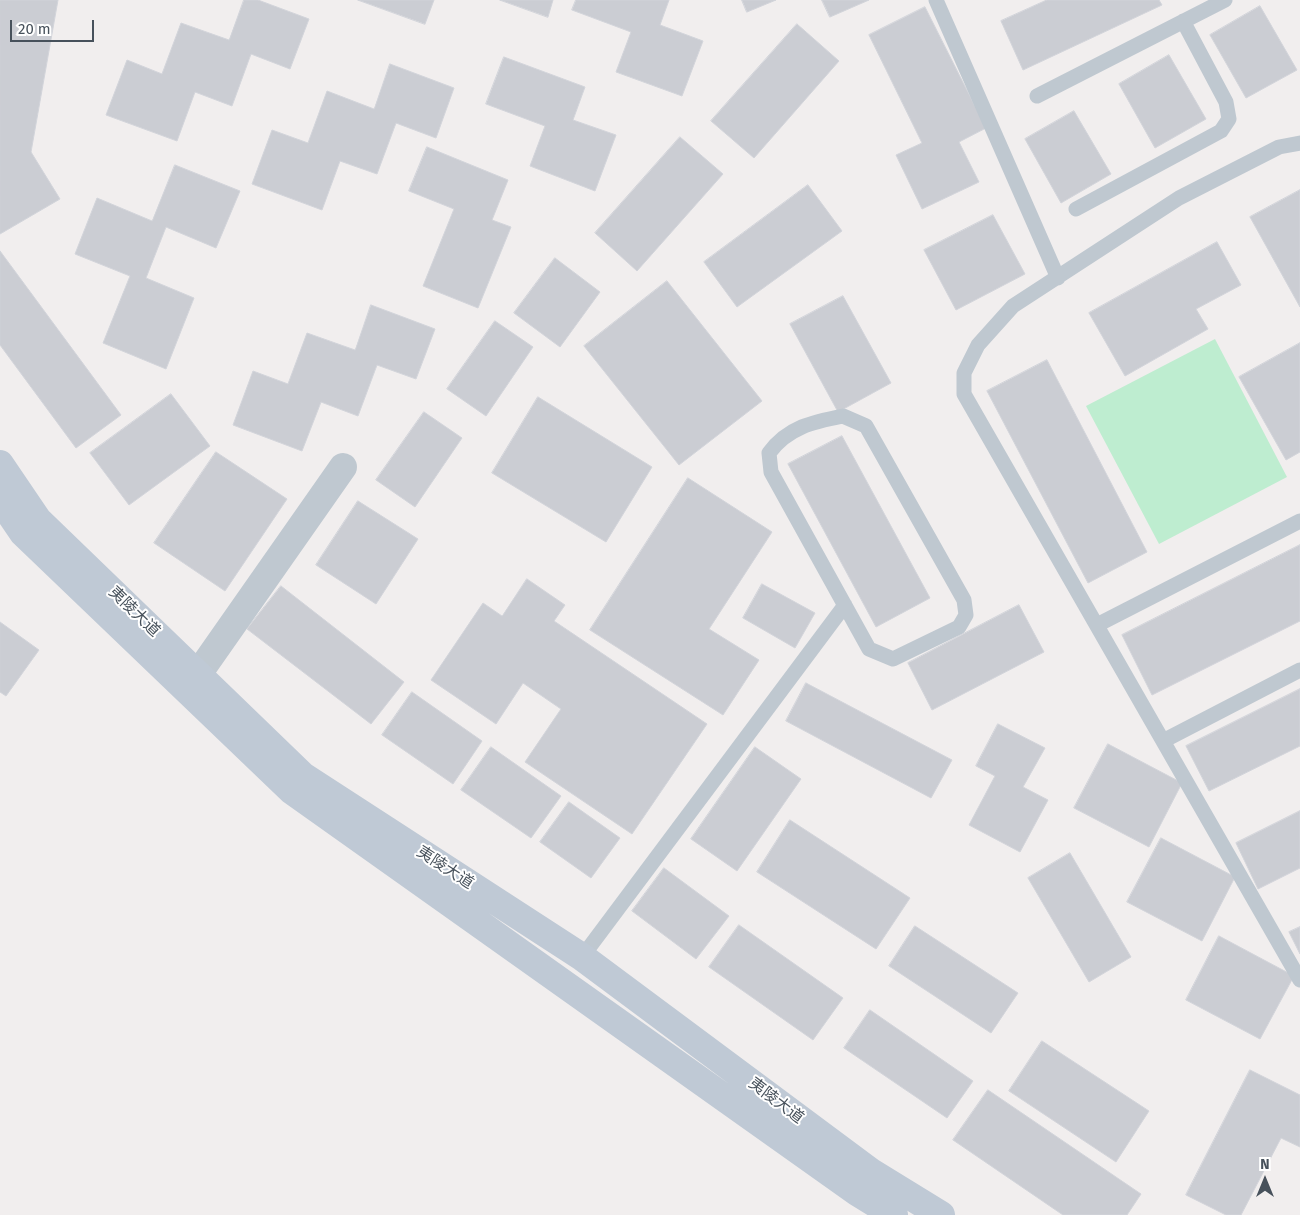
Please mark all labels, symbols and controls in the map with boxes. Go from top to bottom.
scale bar [12,10,96,42]
text: 20 m [18,20,51,38]
street label: 夷陵大道 [104,583,164,641]
street label: 夷陵大道 [413,843,477,893]
street label: 夷陵大道 [745,1074,807,1128]
north arrow [1240,1155,1290,1205]
text: N [1260,1156,1270,1173]

